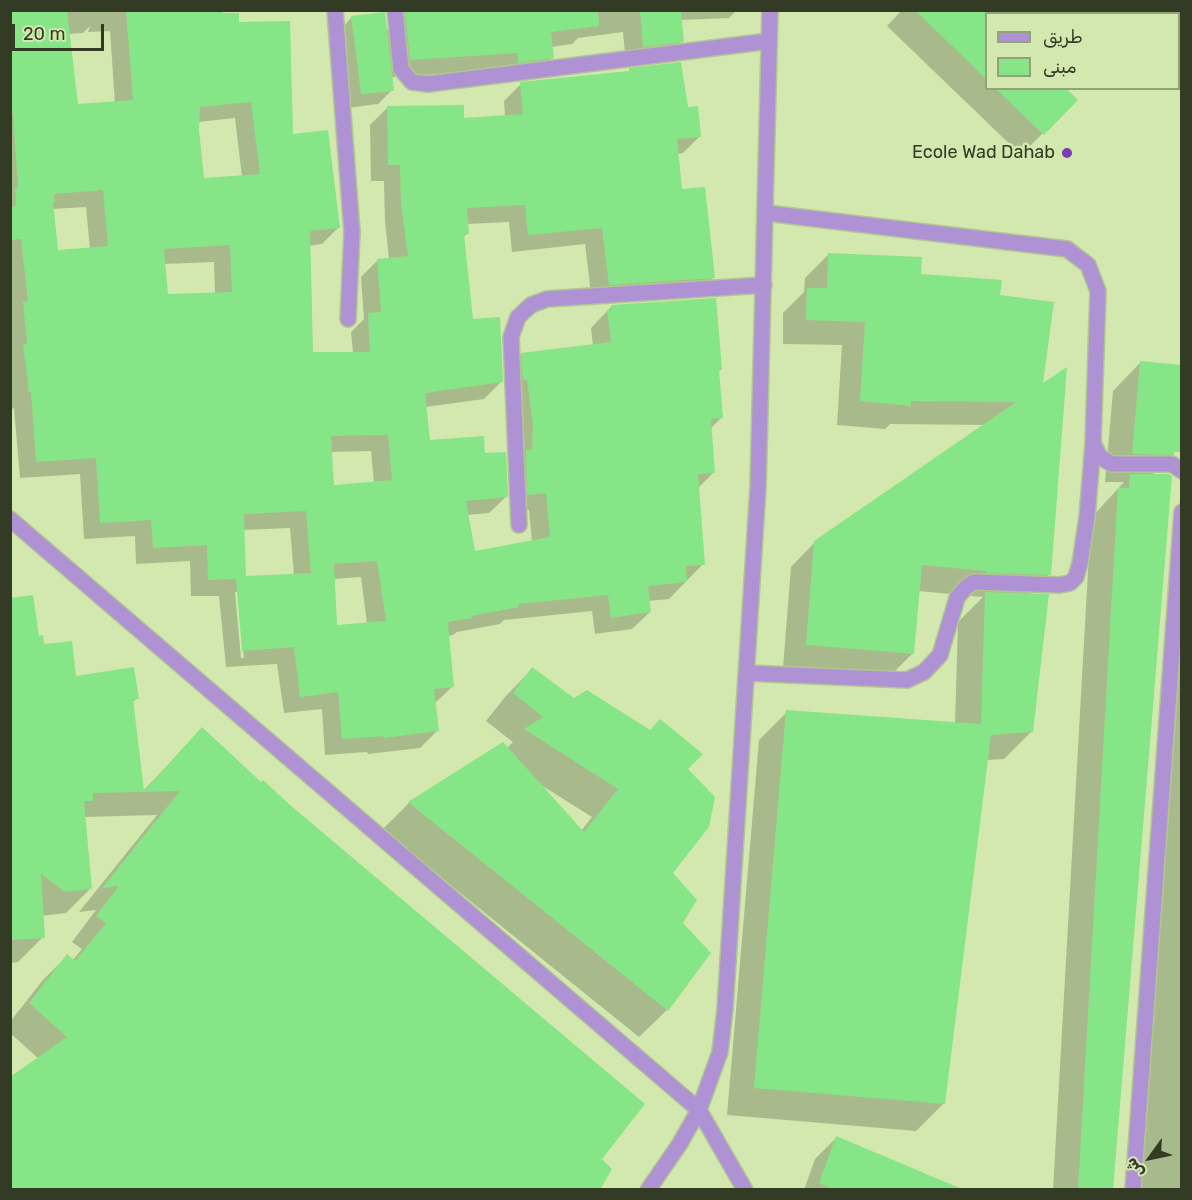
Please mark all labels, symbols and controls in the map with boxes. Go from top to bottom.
scale bar [15,12,106,50]
legend [985,12,1180,90]
text: 20 m [23,23,65,45]
text: طريق [1043,26,1083,48]
text: مبنى [1043,56,1077,78]
place label: Ecole Wad Dahab [912,142,1055,164]
marker: Ecole Wad Dahab [1060,146,1074,160]
north arrow [1120,1128,1180,1188]
text: ش [1121,1154,1148,1182]

